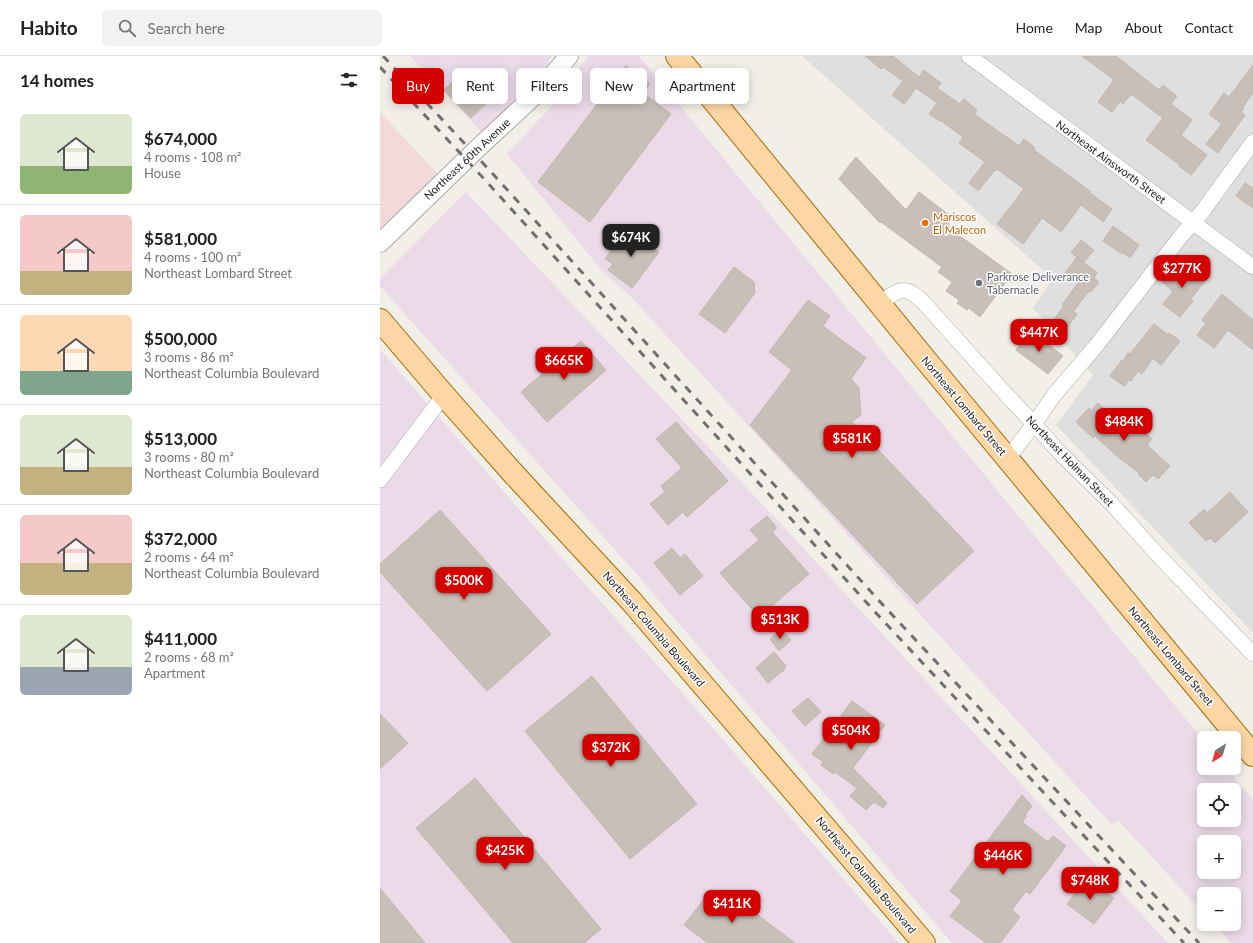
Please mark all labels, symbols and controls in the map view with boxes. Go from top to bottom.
search box [102,10,382,46]
text: Habito [20,16,78,39]
icon: search [116,17,138,39]
text: Search here [148,19,225,37]
text: Home [1015,19,1053,36]
text: Map [1075,19,1102,36]
text: About [1124,19,1162,36]
text: Contact [1184,19,1233,36]
chip: Buy [392,68,444,104]
chip: Rent [452,68,508,104]
chip: Filters [516,68,582,104]
chip: New [590,68,647,104]
chip: Apartment [655,68,749,104]
icon: filters [338,69,360,91]
text: 14 homes [20,70,94,91]
street label: Northeast 60th Avenue [421,115,513,202]
street label: Northeast Ainsworth Street [1054,117,1169,206]
text: $674,000 [144,128,217,149]
icon: home [52,130,100,178]
text: 4 rooms · 108 m² [144,149,241,165]
text: House [144,165,181,181]
place label: Mariscos El Malecon [933,210,986,236]
marker: Mariscos El Malecon [920,218,930,228]
pin: $674K [603,224,659,258]
text: $581,000 [144,228,217,249]
text: $674K [611,229,651,245]
icon: home [52,231,100,279]
text: 4 rooms · 100 m² [144,249,241,265]
pin: $277K [1154,255,1210,289]
text: $277K [1162,260,1202,276]
text: Northeast Lombard Street [144,265,292,281]
place label: Parkrose Deliverance Tabernacle [987,270,1089,296]
marker: Parkrose Deliverance Tabernacle [974,278,984,288]
pin: $447K [1011,319,1067,353]
text: $447K [1019,324,1059,340]
text: $500,000 [144,328,217,349]
icon: home [52,331,100,379]
pin: $665K [536,347,592,381]
text: 3 rooms · 86 m² [144,349,234,365]
text: $665K [544,352,584,368]
street label: Northeast Lombard Street [919,354,1010,458]
text: Northeast Columbia Boulevard [144,365,319,381]
pin: $484K [1096,408,1152,442]
street label: Northeast Holman Street [1024,413,1117,509]
text: $484K [1104,413,1144,429]
pin: $581K [824,425,880,459]
text: $513,000 [144,428,217,449]
text: $581K [832,430,872,446]
icon: home [52,431,100,479]
text: 3 rooms · 80 m² [144,449,234,465]
text: Northeast Columbia Boulevard [144,465,319,481]
text: $372,000 [144,528,217,549]
icon: home [52,531,100,579]
text: 2 rooms · 64 m² [144,549,234,565]
text: Northeast Columbia Boulevard [144,565,319,581]
pin: $500K [436,567,492,601]
street label: Northeast Columbia Boulevard [601,568,708,689]
text: $500K [444,572,484,588]
street label: Northeast Lombard Street [1126,604,1217,708]
pin: $513K [752,606,808,640]
text: $513K [760,611,800,627]
text: $411,000 [144,628,217,649]
icon: home [52,631,100,679]
text: 2 rooms · 68 m² [144,649,234,665]
text: Apartment [144,665,205,681]
pin: $504K [823,717,879,751]
text: $504K [831,722,871,738]
north arrow [1197,731,1241,775]
map controls [1197,731,1241,931]
pin: $372K [583,734,639,768]
text: $372K [591,739,631,755]
button: locate [1197,783,1241,827]
street label: Northeast Columbia Boulevard [814,814,919,936]
button: + [1197,835,1241,879]
pin: $425K [477,837,533,871]
text: $425K [485,842,525,858]
pin: $446K [975,842,1031,876]
text: $446K [983,847,1023,863]
pin: $748K [1062,867,1118,901]
text: $748K [1070,872,1110,888]
button: − [1197,887,1241,931]
pin: $411K [704,890,760,924]
text: $411K [712,895,752,911]

